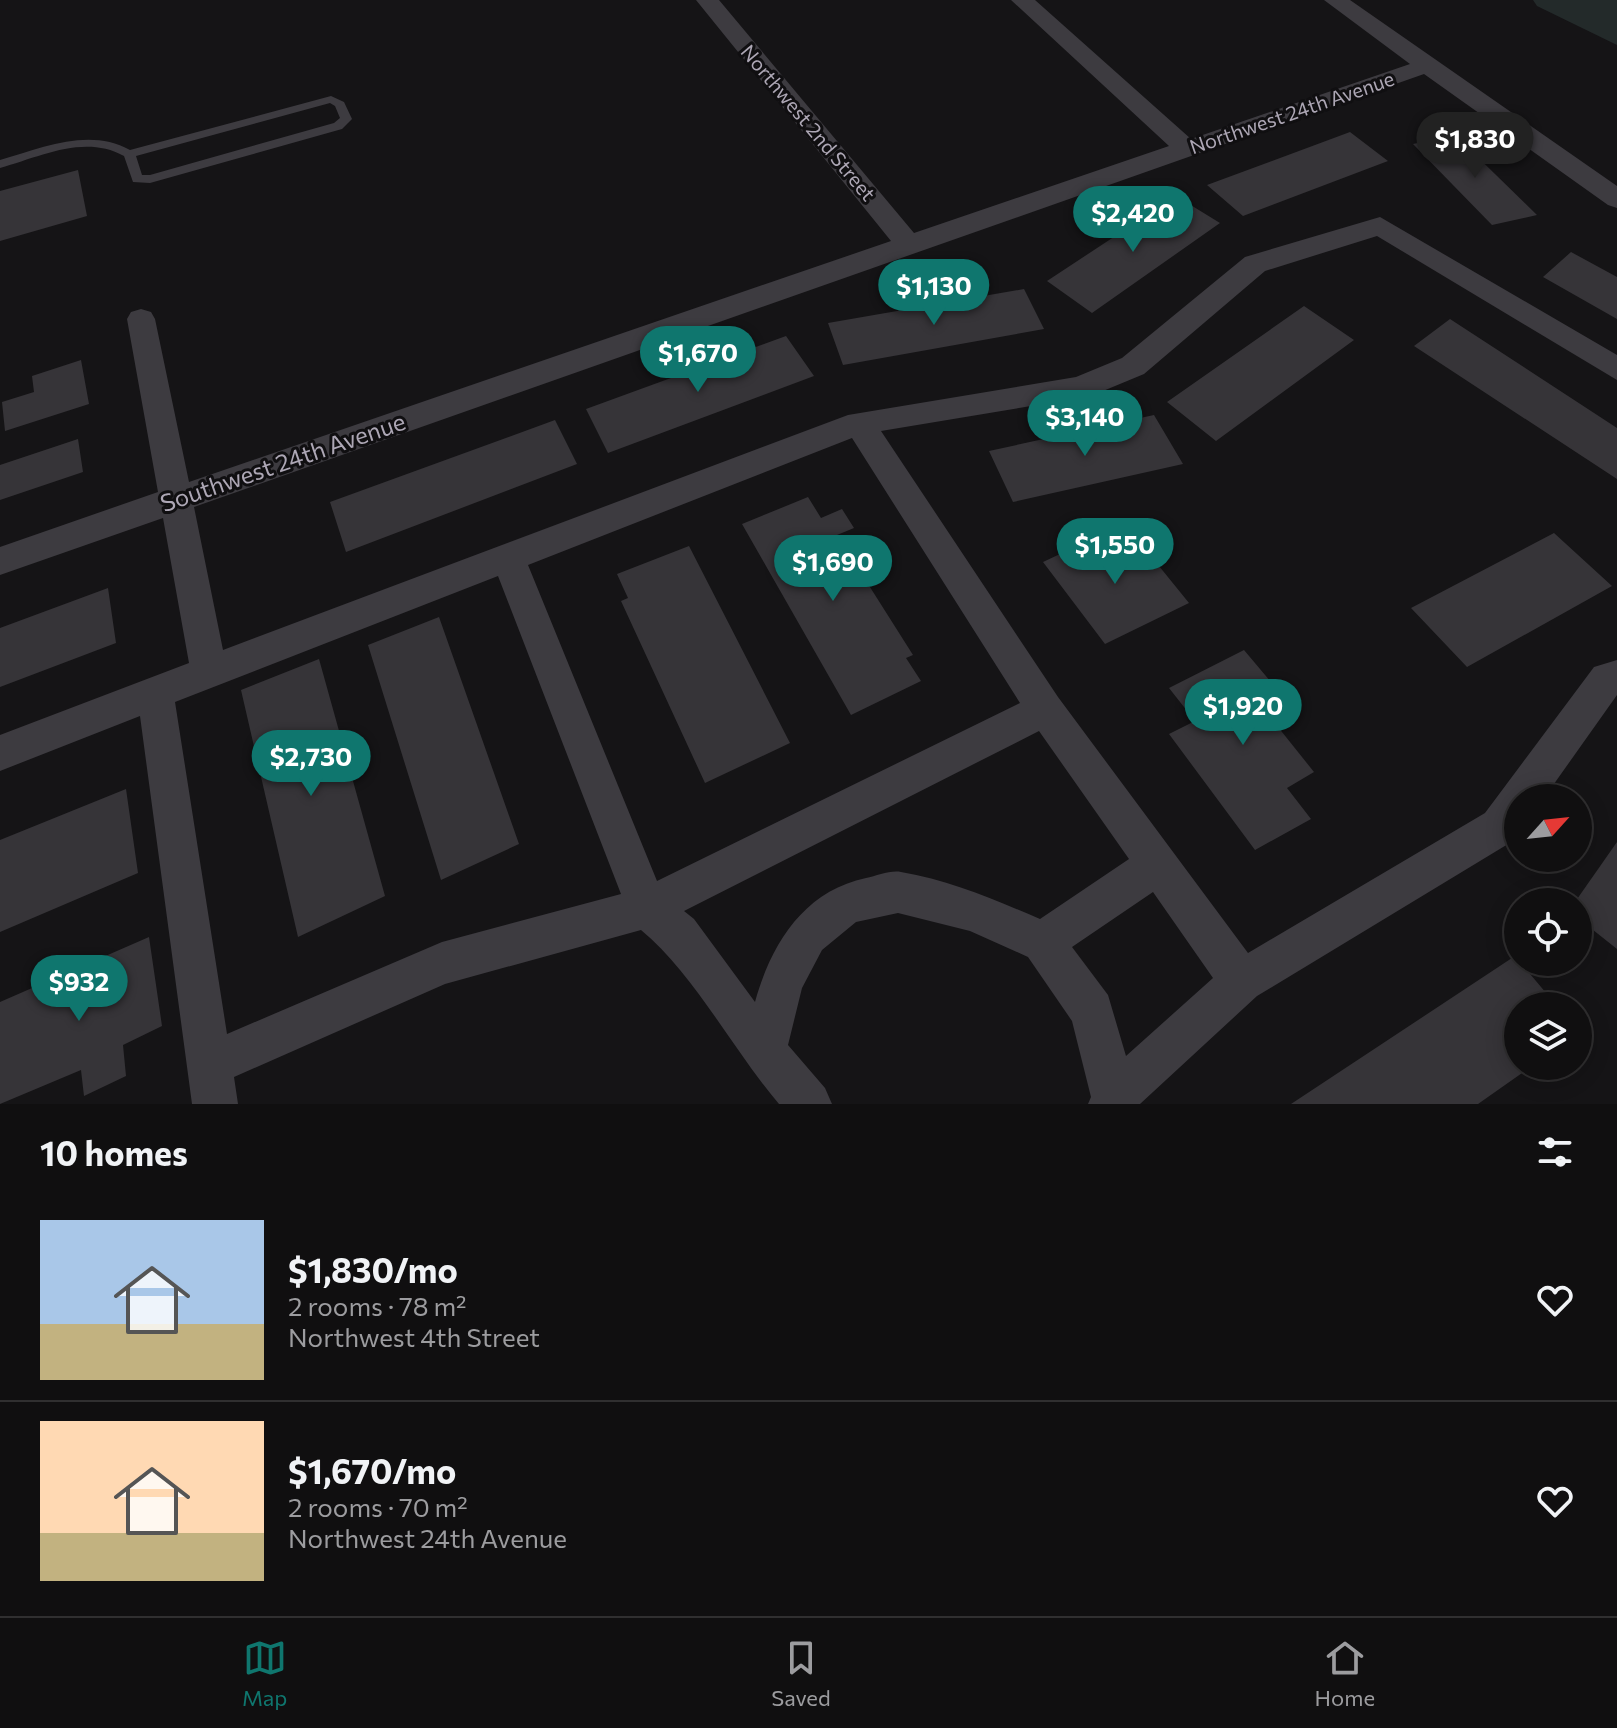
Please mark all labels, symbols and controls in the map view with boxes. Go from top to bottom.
street label: Northwest 2nd Street [737,39,881,205]
street label: Northwest 24th Avenue [1186,66,1397,158]
pin: $1,830 [1410,112,1540,180]
text: $1,830 [1434,122,1516,153]
pin: $2,420 [1068,186,1198,254]
text: $2,420 [1091,196,1175,227]
pin: $1,130 [869,259,999,327]
text: $1,130 [896,269,972,300]
pin: $1,670 [633,326,763,394]
text: $1,670 [658,336,738,367]
pin: $3,140 [1020,390,1150,458]
text: $3,140 [1045,400,1125,431]
street label: Southwest 24th Avenue [156,406,409,517]
pin: $1,550 [1050,518,1180,586]
text: $1,550 [1075,528,1155,559]
pin: $1,690 [768,535,898,603]
text: $1,690 [792,545,874,576]
pin: $1,920 [1178,679,1308,747]
text: $1,920 [1203,689,1283,720]
pin: $2,730 [246,730,376,798]
text: $2,730 [270,740,352,771]
north arrow [1504,784,1592,872]
map controls [1504,784,1592,1080]
button: locate [1504,888,1592,976]
pin: $932 [32,955,126,1023]
text: $932 [49,965,109,996]
button: layers [1504,992,1592,1080]
icon: filters [1533,1130,1577,1174]
text: 10 homes [40,1131,188,1173]
text: $1,830/mo [288,1248,458,1290]
icon: home [104,1252,200,1348]
icon: heart [1533,1278,1577,1322]
text: 2 rooms · 78 m² [288,1290,467,1321]
text: Northwest 4th Street [288,1321,540,1352]
text: $1,670/mo [288,1449,456,1491]
icon: home [104,1453,200,1549]
icon: heart [1533,1479,1577,1523]
text: 2 rooms · 70 m² [288,1491,468,1522]
text: Northwest 24th Avenue [288,1522,567,1553]
tab: Map [242,1636,287,1711]
tab: Saved [771,1636,831,1711]
tab: Home [1315,1636,1375,1711]

